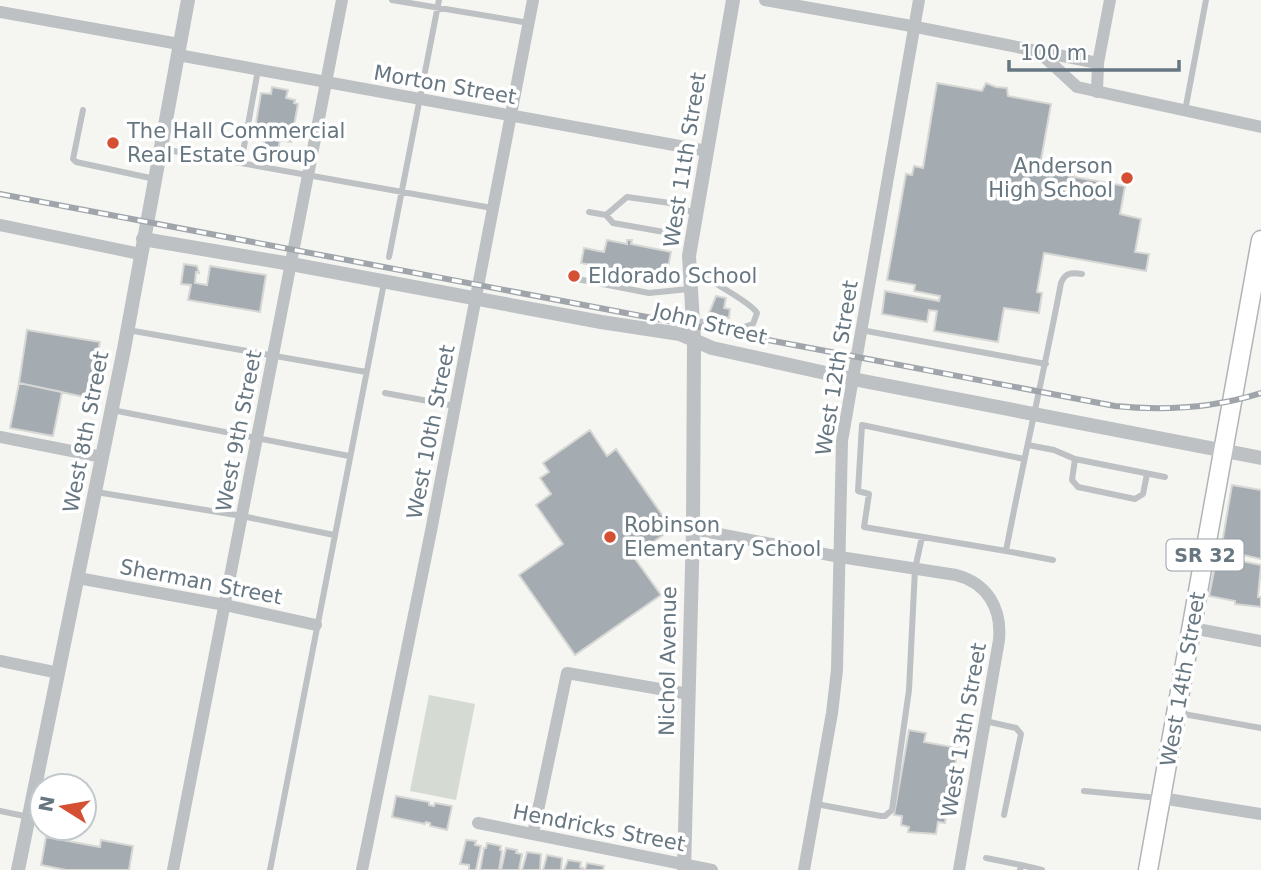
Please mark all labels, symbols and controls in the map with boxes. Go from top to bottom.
scale bar [1009,28,1179,72]
text: 100 m [1020,41,1087,65]
street label: Morton Street [372,61,518,109]
street label: West 11th Street [659,71,711,249]
place label: The Hall Commercial Real Estate Group [126,119,345,167]
marker: The Hall Commercial Real Estate Group [105,135,121,151]
place label: Anderson High School [988,154,1113,202]
marker: Anderson High School [1119,170,1135,186]
place label: Eldorado School [588,264,757,288]
marker: Eldorado School [566,268,582,284]
street label: West 12th Street [811,279,863,457]
street label: John Street [649,298,769,350]
street label: West 10th Street [402,343,460,521]
street label: West 9th Street [212,348,266,514]
street label: West 8th Street [59,349,113,515]
place label: Robinson Elementary School [624,513,821,561]
marker: Robinson Elementary School [602,529,618,545]
road number: SR 32 [1166,540,1244,570]
street label: Sherman Street [118,554,284,610]
street label: Nichol Avenue [655,586,681,736]
street label: West 14th Street [1156,590,1210,768]
street label: West 13th Street [937,641,991,819]
north arrow [28,772,98,842]
text: N [34,794,59,814]
street label: Hendricks Street [511,800,687,856]

